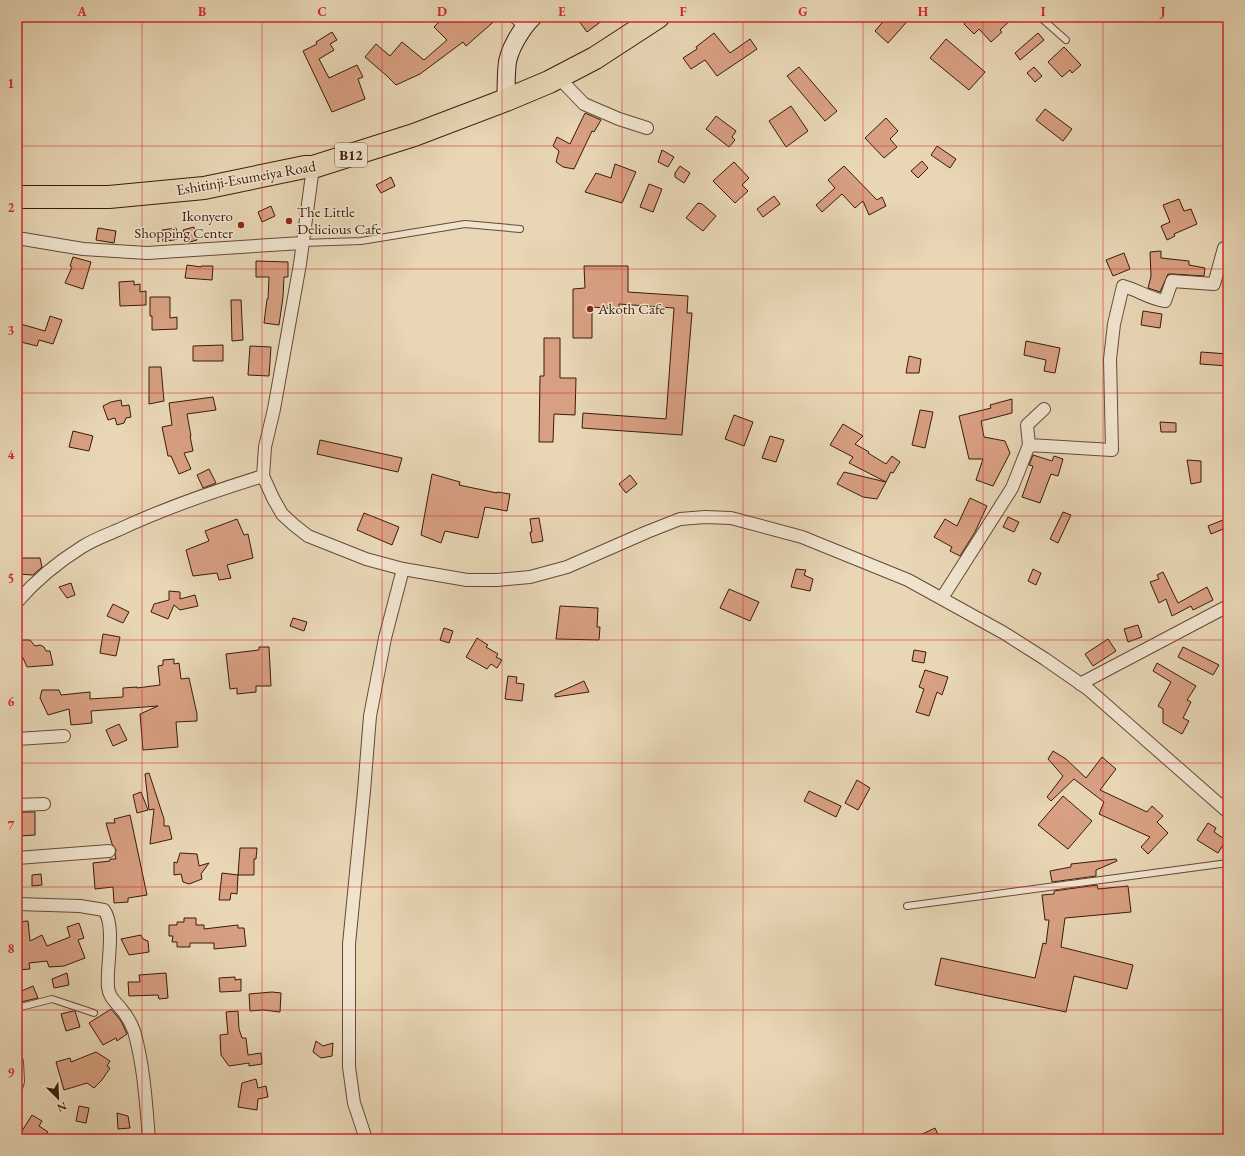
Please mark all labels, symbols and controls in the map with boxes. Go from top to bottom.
text: A [76,3,87,20]
text: B [198,3,206,20]
text: C [317,3,327,20]
text: D [437,3,447,20]
text: E [558,3,566,20]
text: F [679,3,687,20]
text: G [798,3,808,20]
text: H [918,3,929,20]
text: I [1041,3,1046,20]
text: J [1159,3,1166,20]
text: 1 [8,75,15,92]
road number: B12 [335,143,367,167]
street label: Eshitinji-Esumeiya Road [175,156,318,199]
text: 2 [8,199,15,216]
place label: The Little Delicious Cafe [297,202,381,238]
place label: Ikonyero Shopping Center [134,206,233,242]
marker: The Little Delicious Cafe [284,216,294,226]
marker: Ikonyero Shopping Center [236,220,246,230]
place label: Akoth Cafe [597,299,665,318]
marker: Akoth Cafe [585,304,595,314]
text: 3 [8,322,15,339]
text: 4 [8,446,15,463]
text: 5 [8,570,14,587]
text: 6 [8,693,15,710]
text: 7 [8,817,15,834]
text: 8 [8,940,15,957]
text: 9 [8,1064,15,1081]
north arrow [38,1078,78,1118]
text: N [55,1099,69,1115]

